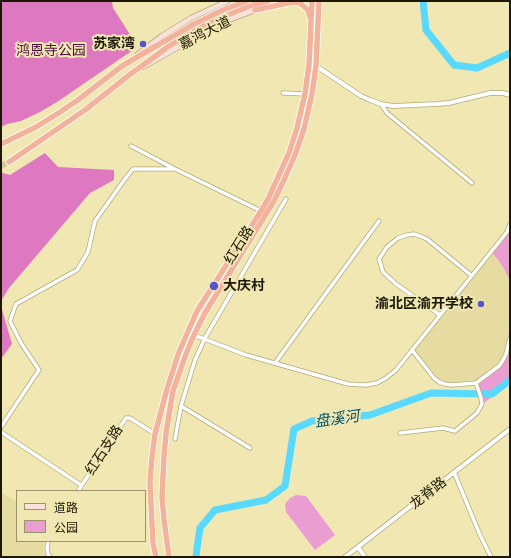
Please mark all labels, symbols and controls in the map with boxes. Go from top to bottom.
street label: 嘉鸿大道 [176,13,234,53]
place label: 苏家湾 [93,36,135,52]
marker: 苏家湾 [138,39,148,49]
park label: 鸿恩寺公园 [16,43,86,59]
street label: 红石路 [221,223,257,267]
place label: 大庆村 [223,278,265,294]
marker: 大庆村 [208,280,220,292]
place label: 渝北区渝开学校 [375,296,473,312]
marker: 渝北区渝开学校 [476,299,486,309]
water label: 盘溪河 [313,407,361,431]
street label: 红石支路 [82,422,126,478]
street label: 龙脊路 [406,473,450,513]
legend [16,490,146,542]
text: 道路 [54,501,78,515]
text: 公园 [54,521,78,535]

